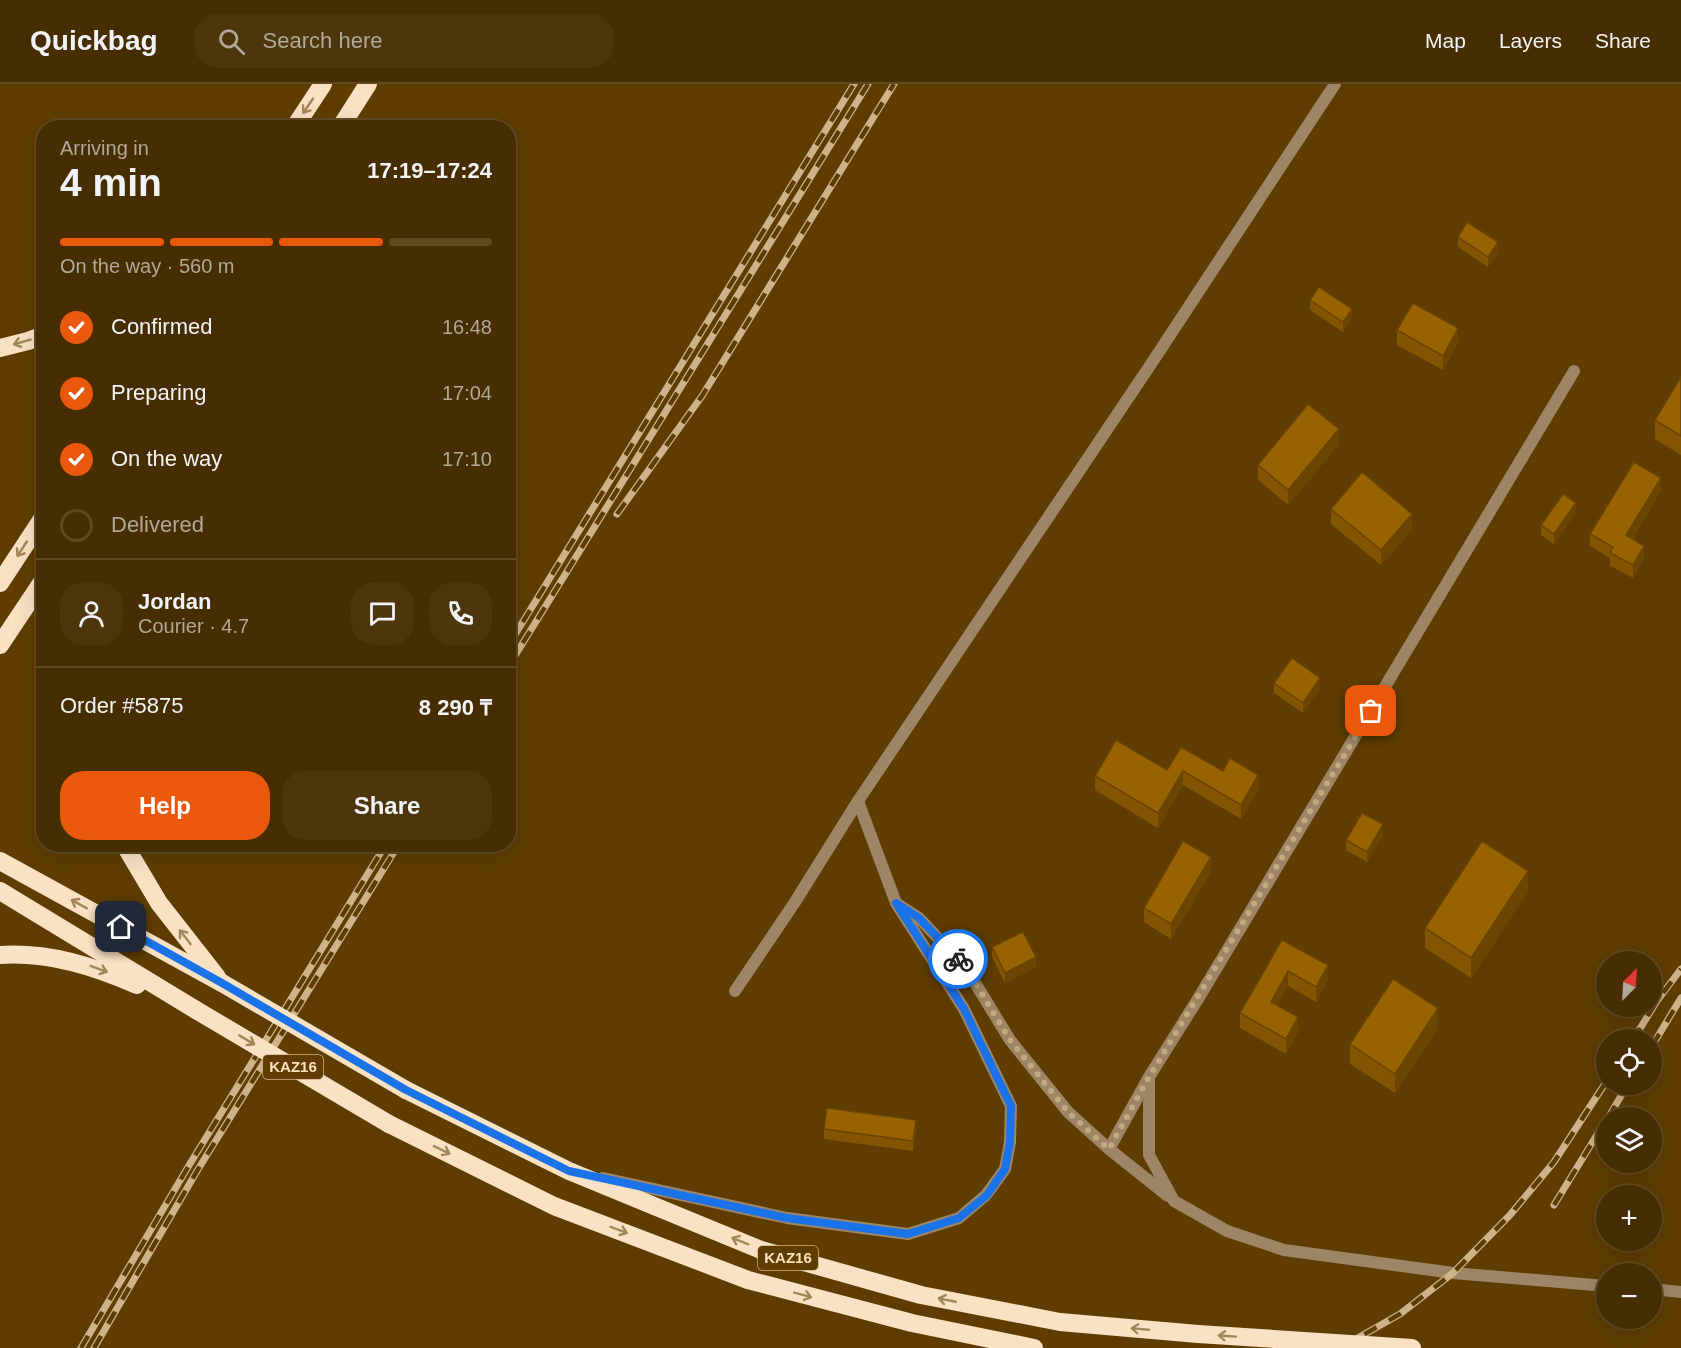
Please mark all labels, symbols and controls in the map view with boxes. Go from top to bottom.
search box [194,14,614,68]
text: Quickbag [30,25,158,56]
icon: search [215,25,248,58]
text: Search here [263,28,382,53]
text: Map [1425,29,1466,52]
text: Layers [1499,29,1562,52]
text: Share [1595,29,1651,52]
one-way arrow [302,97,314,113]
text: Arriving in [60,137,149,159]
text: 17:19–17:24 [367,158,492,183]
text: 4 min [60,161,162,204]
text: On the way · 560 m [60,255,235,277]
icon: check [60,311,93,344]
text: Confirmed [111,314,212,339]
text: 16:48 [442,316,492,338]
one-way arrow [13,337,32,349]
icon: check [60,377,93,410]
text: Preparing [111,380,206,405]
text: 17:04 [442,382,492,404]
icon: check [60,443,93,476]
text: On the way [111,446,222,471]
text: 17:10 [442,448,492,470]
text: Delivered [111,512,204,537]
one-way arrow [15,541,28,558]
button: person [60,582,123,645]
button: chat [351,582,414,645]
button: phone [429,582,492,645]
text: Jordan [138,589,211,614]
text: Courier · 4.7 [138,615,249,637]
pin [1345,685,1396,736]
text: Order #5875 [60,693,184,718]
icon: bag [1354,694,1387,727]
text: 8 290 ₸ [419,695,492,720]
button: Help [60,771,270,840]
button: Share [282,771,492,840]
one-way arrow [70,898,88,909]
pin [95,901,146,952]
icon: home [104,910,137,943]
one-way arrow [179,929,192,945]
courier [928,929,988,989]
icon: bike [942,943,975,976]
north arrow [1596,951,1662,1017]
map controls [1596,951,1662,1329]
one-way arrow [89,965,108,976]
button: locate [1596,1029,1662,1095]
one-way arrow [238,1034,255,1046]
road number: KAZ16 [263,1055,323,1079]
button: layers [1596,1107,1662,1173]
one-way arrow [432,1144,450,1156]
button: + [1596,1185,1662,1251]
one-way arrow [609,1226,628,1237]
one-way arrow [731,1235,749,1246]
road number: KAZ16 [758,1246,818,1270]
button: − [1596,1263,1662,1329]
one-way arrow [793,1289,812,1301]
one-way arrow [938,1294,958,1305]
one-way arrow [1130,1323,1150,1334]
one-way arrow [1218,1330,1238,1341]

